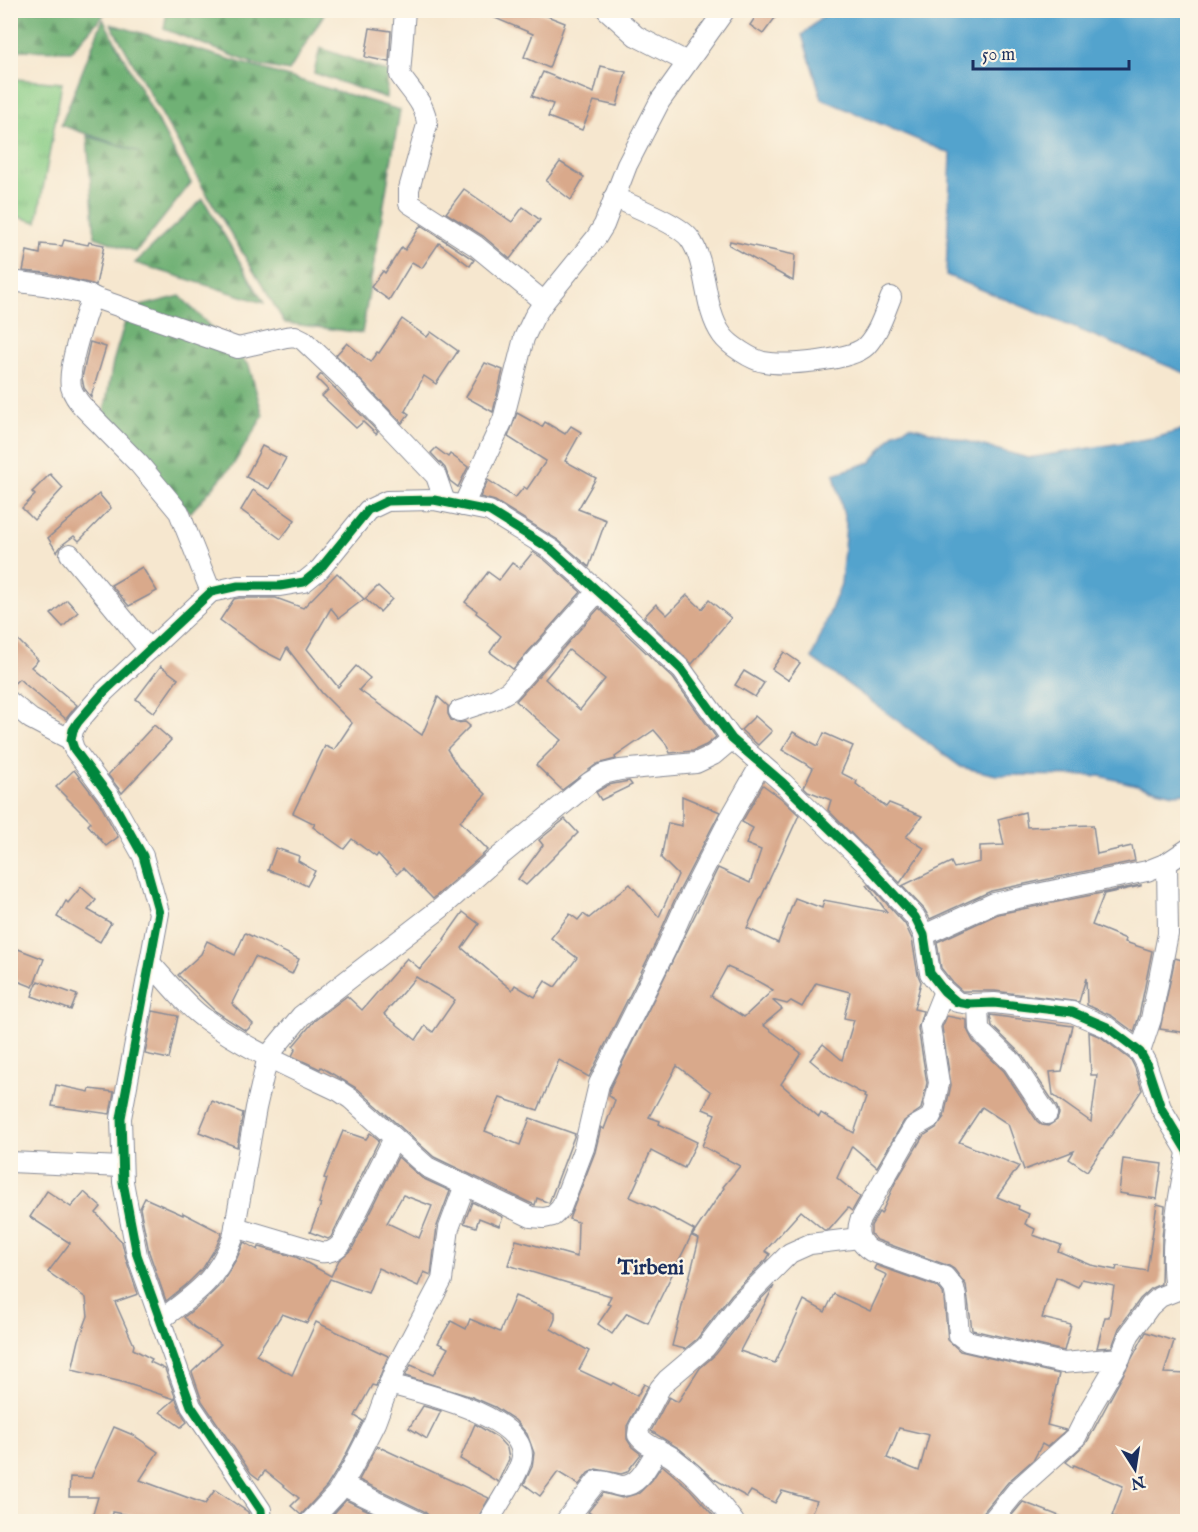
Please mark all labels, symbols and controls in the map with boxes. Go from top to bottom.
scale bar [973,33,1129,71]
text: 50 m [982,44,1015,67]
district label: Tirbeni [617,1255,685,1282]
north arrow [1105,1439,1165,1499]
text: N [1129,1470,1148,1493]

